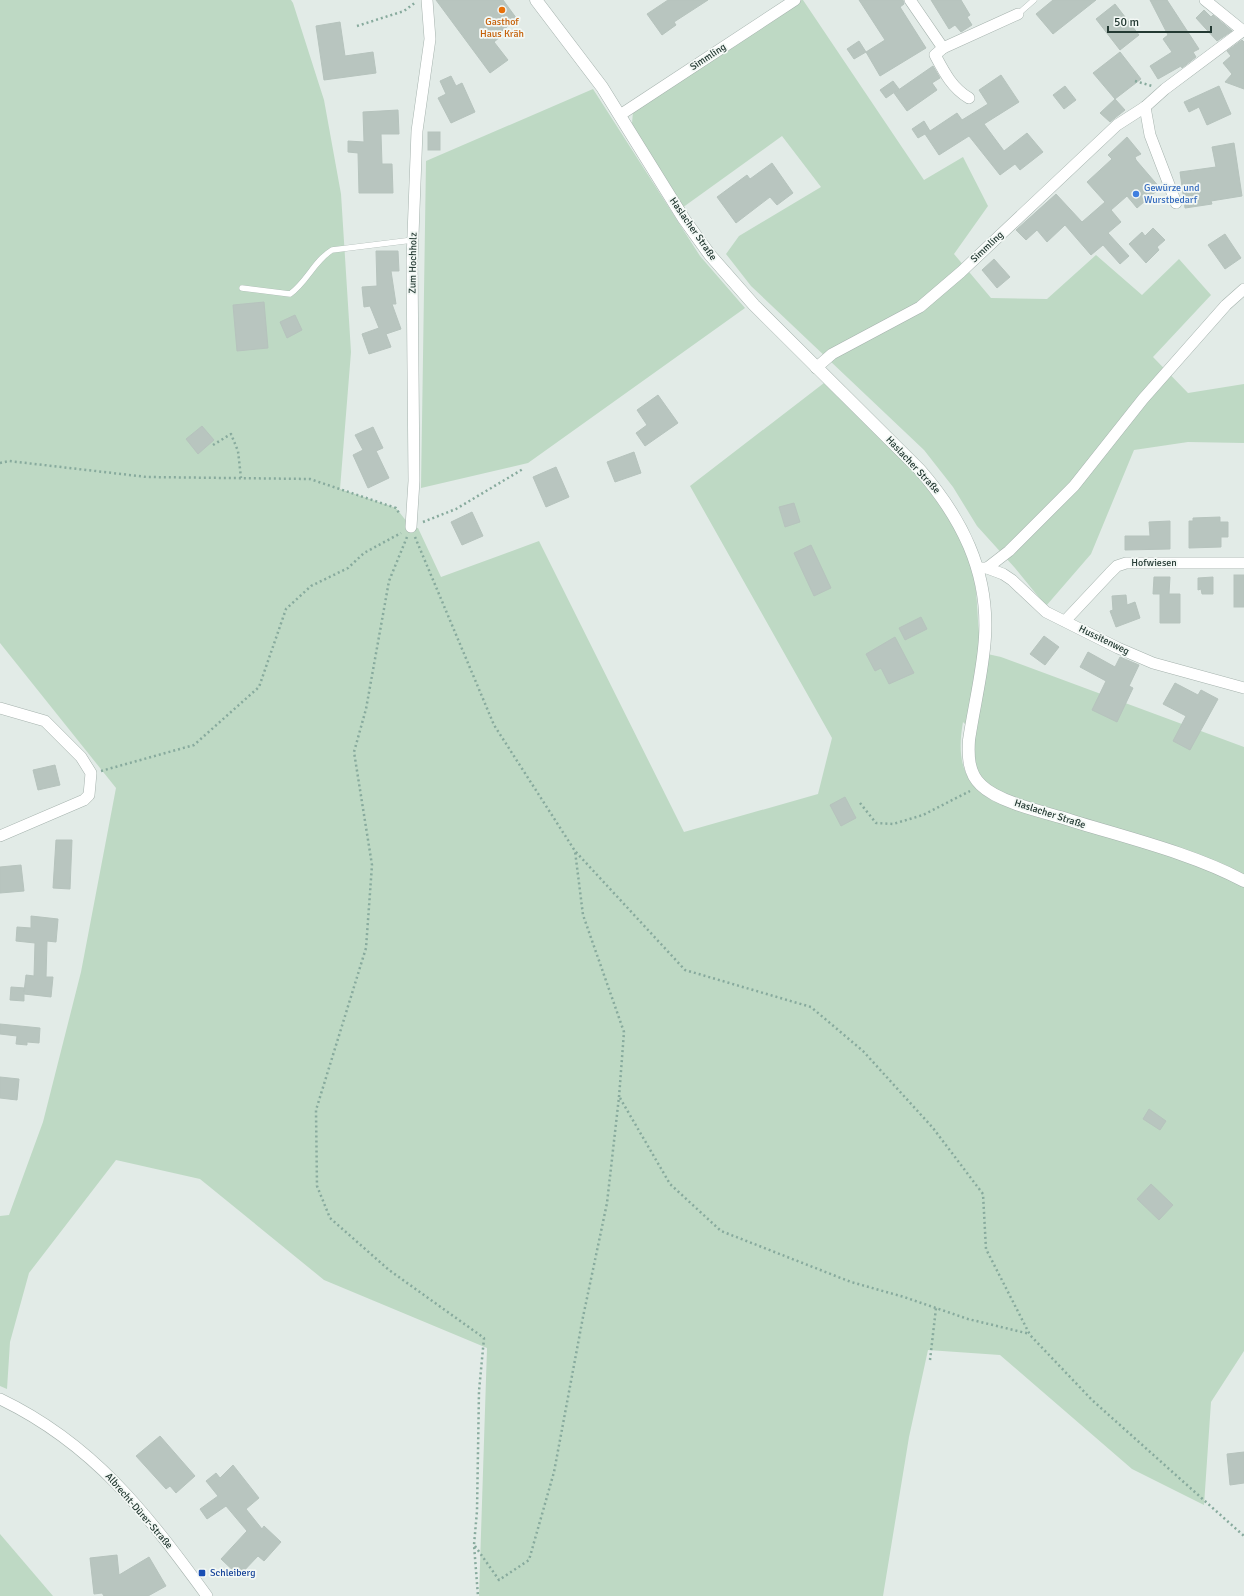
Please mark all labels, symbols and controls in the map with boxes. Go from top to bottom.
marker: Gasthof Haus Kräh [497,5,507,15]
scale bar [1108,8,1211,34]
text: 50 m [1114,15,1139,30]
place label: Gasthof Haus Kräh [480,16,524,40]
street label: Simmling [688,41,728,73]
place label: Gewürze und Wurstbedarf [1144,182,1200,206]
marker: Gewürze und Wurstbedarf [1131,189,1141,199]
street label: Haslacher Straße [667,195,719,263]
street label: Simmling [968,229,1006,265]
street label: Zum Hochholz [406,232,420,294]
street label: Haslacher Straße [883,434,943,496]
street label: Hofwiesen [1131,557,1177,569]
street label: Hussitenweg [1077,623,1131,657]
street label: Haslacher Straße [1013,797,1087,831]
street label: Albrecht-Dürer-Straße [103,1471,175,1551]
place label: Schleiberg [210,1567,255,1579]
marker: Schleiberg [197,1568,207,1578]

